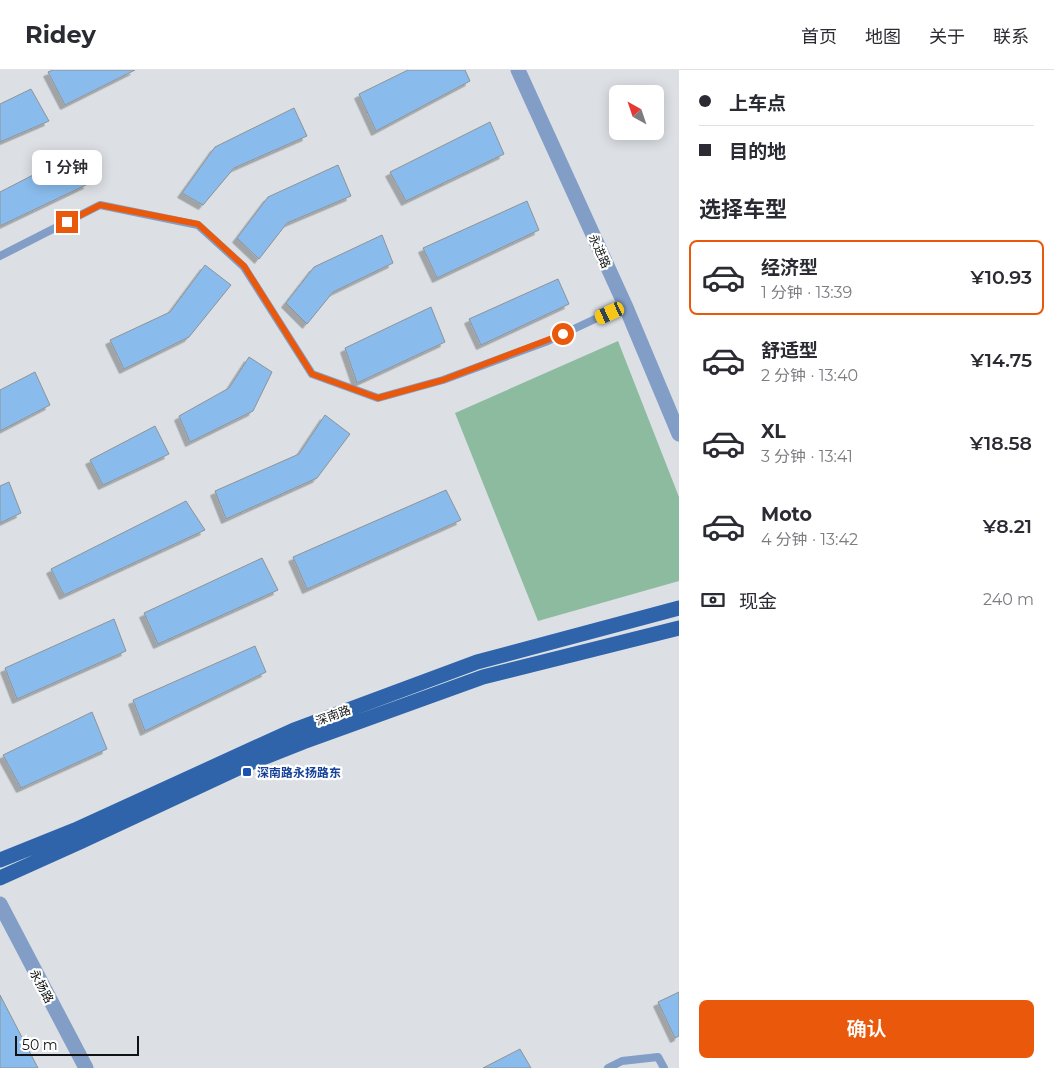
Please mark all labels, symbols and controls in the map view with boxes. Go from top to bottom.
text: Ridey [25,20,96,49]
text: 首页 [801,26,837,48]
text: 地图 [865,26,901,48]
text: 关于 [929,26,965,48]
text: 联系 [993,26,1029,48]
north arrow [609,85,664,140]
map controls [609,85,664,140]
text: 上车点 [729,92,786,115]
text: 目的地 [729,140,786,163]
callout: 1 分钟 [32,150,102,184]
text: 1 分钟 [46,158,88,177]
text: 选择车型 [699,196,787,223]
route end [56,211,78,233]
street label: 永进路 [586,231,614,271]
icon: car [701,255,746,300]
text: 经济型 [761,256,818,279]
text: ¥10.93 [971,266,1032,289]
text: 1 分钟 · 13:39 [761,283,852,302]
car [593,300,626,326]
route start [552,323,574,345]
icon: car [701,338,746,383]
text: 舒适型 [761,339,818,362]
text: ¥14.75 [971,349,1032,372]
text: 2 分钟 · 13:40 [761,366,858,385]
text: XL [761,420,786,443]
icon: car [701,421,746,466]
text: ¥18.58 [970,432,1032,455]
text: 3 分钟 · 13:41 [761,447,853,466]
text: Moto [761,503,812,526]
icon: car [701,504,746,549]
text: ¥8.21 [983,515,1032,538]
text: 4 分钟 · 13:42 [761,530,858,549]
icon: cash [699,586,727,614]
text: 现金 [739,590,777,613]
text: 240 m [983,590,1034,609]
street label: 深南路 [314,702,352,728]
place label: 深南路永扬路东 [257,765,341,780]
marker: 深南路永扬路东 [241,766,253,778]
street label: 永扬路 [27,967,57,1005]
button: 确认 [699,1000,1034,1058]
scale bar [15,1033,139,1056]
text: 50 m [22,1036,58,1054]

